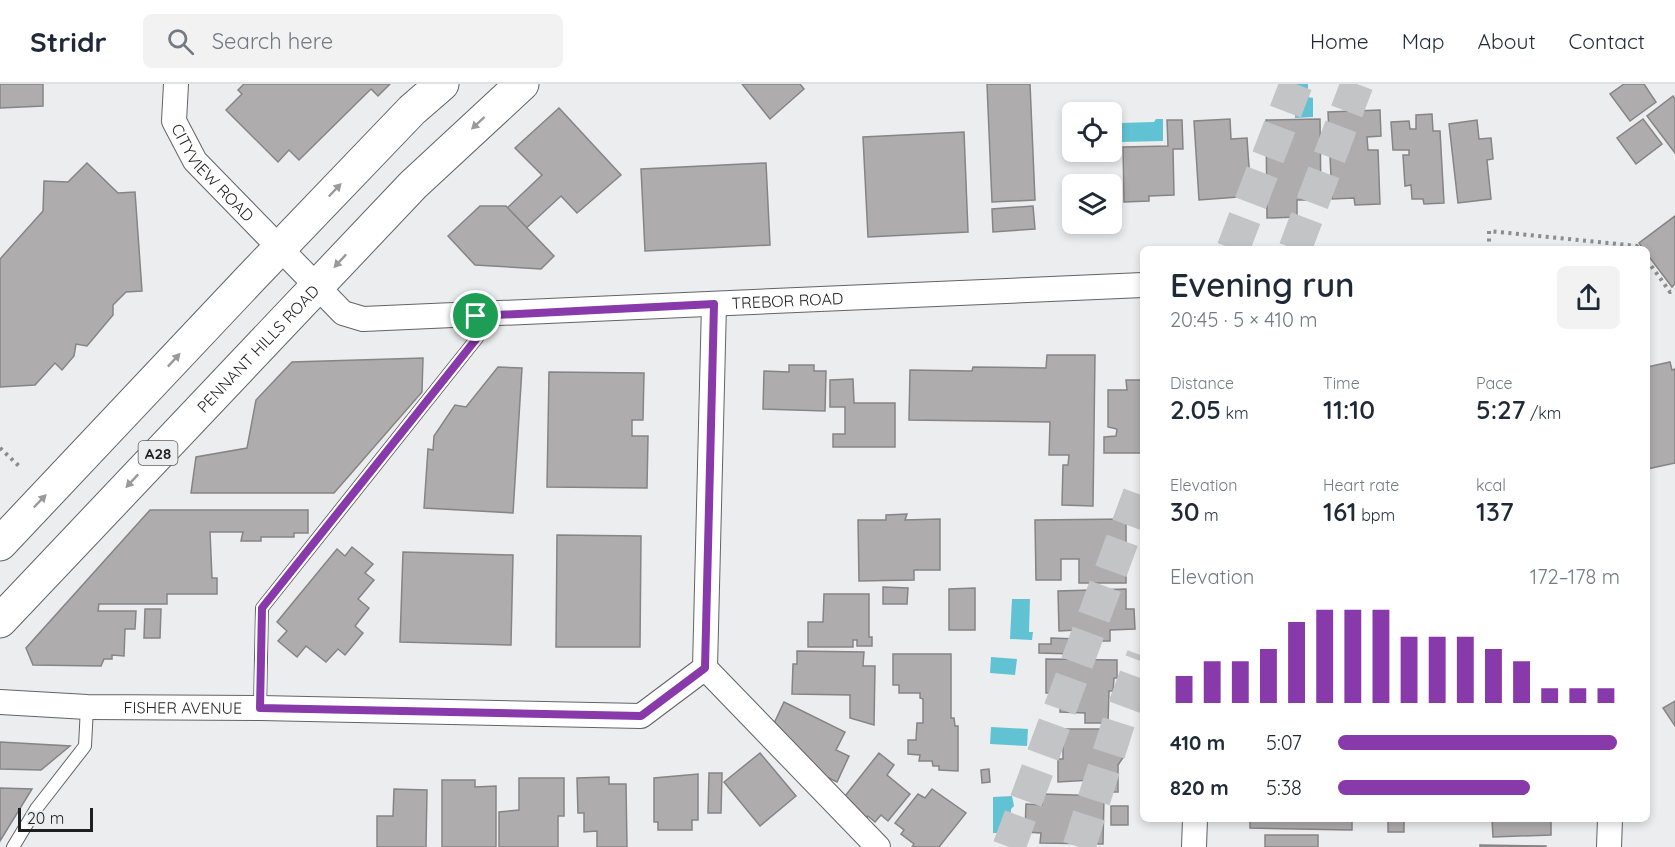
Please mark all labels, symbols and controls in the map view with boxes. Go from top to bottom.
search box [143,14,563,68]
text: Stridr [30,24,107,59]
icon: search [164,25,197,58]
text: Search here [212,27,333,55]
text: Home [1310,28,1369,54]
text: Map [1402,28,1445,54]
text: About [1478,28,1536,54]
text: Contact [1569,28,1645,54]
map controls [1062,102,1122,234]
button: locate [1062,102,1122,162]
one-way arrow [471,116,486,130]
street label: CITYVIEW ROAD [167,120,258,226]
button: layers [1062,174,1122,234]
one-way arrow [328,184,342,198]
one-way arrow [334,253,348,267]
text: Evening run [1170,264,1355,305]
button: share [1557,266,1620,329]
street label: PENNANT HILLS ROAD [193,281,323,417]
street label: TREBOR ROAD [731,288,844,313]
pin [450,290,501,341]
icon: arrive [459,299,492,332]
text: 20:45 · 5 × 410 m [1170,307,1318,332]
one-way arrow [167,353,181,367]
text: Distance [1170,373,1234,393]
text: Time [1323,373,1360,393]
text: Pace [1476,373,1512,393]
text: 2.05 [1170,393,1221,426]
text: 11:10 [1323,393,1375,426]
text: 5:27 [1476,393,1526,426]
text: km [1221,403,1249,423]
text: /km [1526,403,1561,423]
road number: A28 [138,441,178,465]
one-way arrow [126,473,139,488]
text: Elevation [1170,475,1237,495]
text: Heart rate [1323,475,1399,495]
text: kcal [1476,475,1506,495]
one-way arrow [33,495,47,509]
text: 30 [1170,495,1200,528]
text: 161 [1323,495,1357,528]
text: 137 [1476,495,1514,528]
text: m [1200,505,1219,525]
text: bpm [1357,505,1395,525]
text: Elevation [1170,564,1254,589]
text: 172–178 m [1530,564,1620,589]
street label: FISHER AVENUE [123,697,242,718]
text: 410 m [1170,730,1225,755]
text: 5:07 [1266,730,1302,755]
text: 820 m [1170,775,1229,800]
text: 5:38 [1266,775,1302,800]
scale bar [18,805,93,832]
text: 20 m [27,808,64,828]

